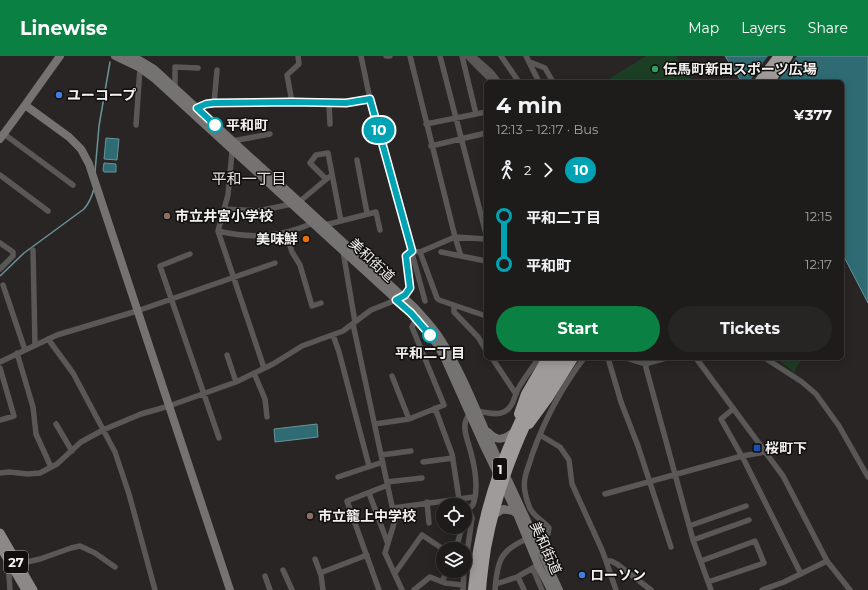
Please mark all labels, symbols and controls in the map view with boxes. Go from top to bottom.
text: Linewise [20,17,108,40]
text: Map [688,19,719,37]
text: Layers [741,19,786,37]
text: Share [808,19,848,37]
place label: 伝馬町新田スポーツ広場 [663,60,817,78]
marker: 伝馬町新田スポーツ広場 [650,64,660,74]
place label: ユーコープ [67,86,136,104]
marker: ユーコープ [54,90,64,100]
text: 4 min [496,92,562,119]
text: ¥377 [793,105,832,124]
place label: 平和町 [226,116,268,134]
marker: 平和町 [207,117,223,133]
line badge: 10 [361,117,397,143]
text: 10 [372,121,387,139]
text: 12:13 – 12:17 · Bus [496,121,598,137]
icon: walk [496,159,518,181]
icon: forward [537,159,559,181]
text: 10 [573,161,588,179]
text: 2 [524,162,531,178]
district label: 平和一丁目 [211,169,287,188]
place label: 市立井宮小学校 [175,207,273,225]
text: 平和二丁目 [526,208,601,227]
text: 12:15 [805,208,832,224]
marker: 市立井宮小学校 [162,211,172,221]
place label: 美味鮮 [256,230,298,248]
marker: 美味鮮 [301,234,311,244]
street label: 美和街道 [345,234,399,286]
text: 平和町 [526,256,571,275]
text: 12:17 [805,256,832,272]
button: Start [496,306,660,352]
button: Tickets [668,306,832,352]
marker: 平和二丁目 [422,327,438,343]
place label: 平和二丁目 [395,344,465,362]
place label: 桜町下 [765,439,807,457]
marker: 桜町下 [752,443,762,453]
road number: 1 [493,458,507,480]
map controls [436,498,472,578]
button: locate [436,498,472,534]
place label: 市立籠上中学校 [318,507,416,525]
marker: 市立籠上中学校 [305,511,315,521]
street label: 美和街道 [526,519,566,577]
button: layers [436,542,472,578]
road number: 27 [4,551,28,573]
place label: ローソン [590,566,646,584]
marker: ローソン [577,570,587,580]

